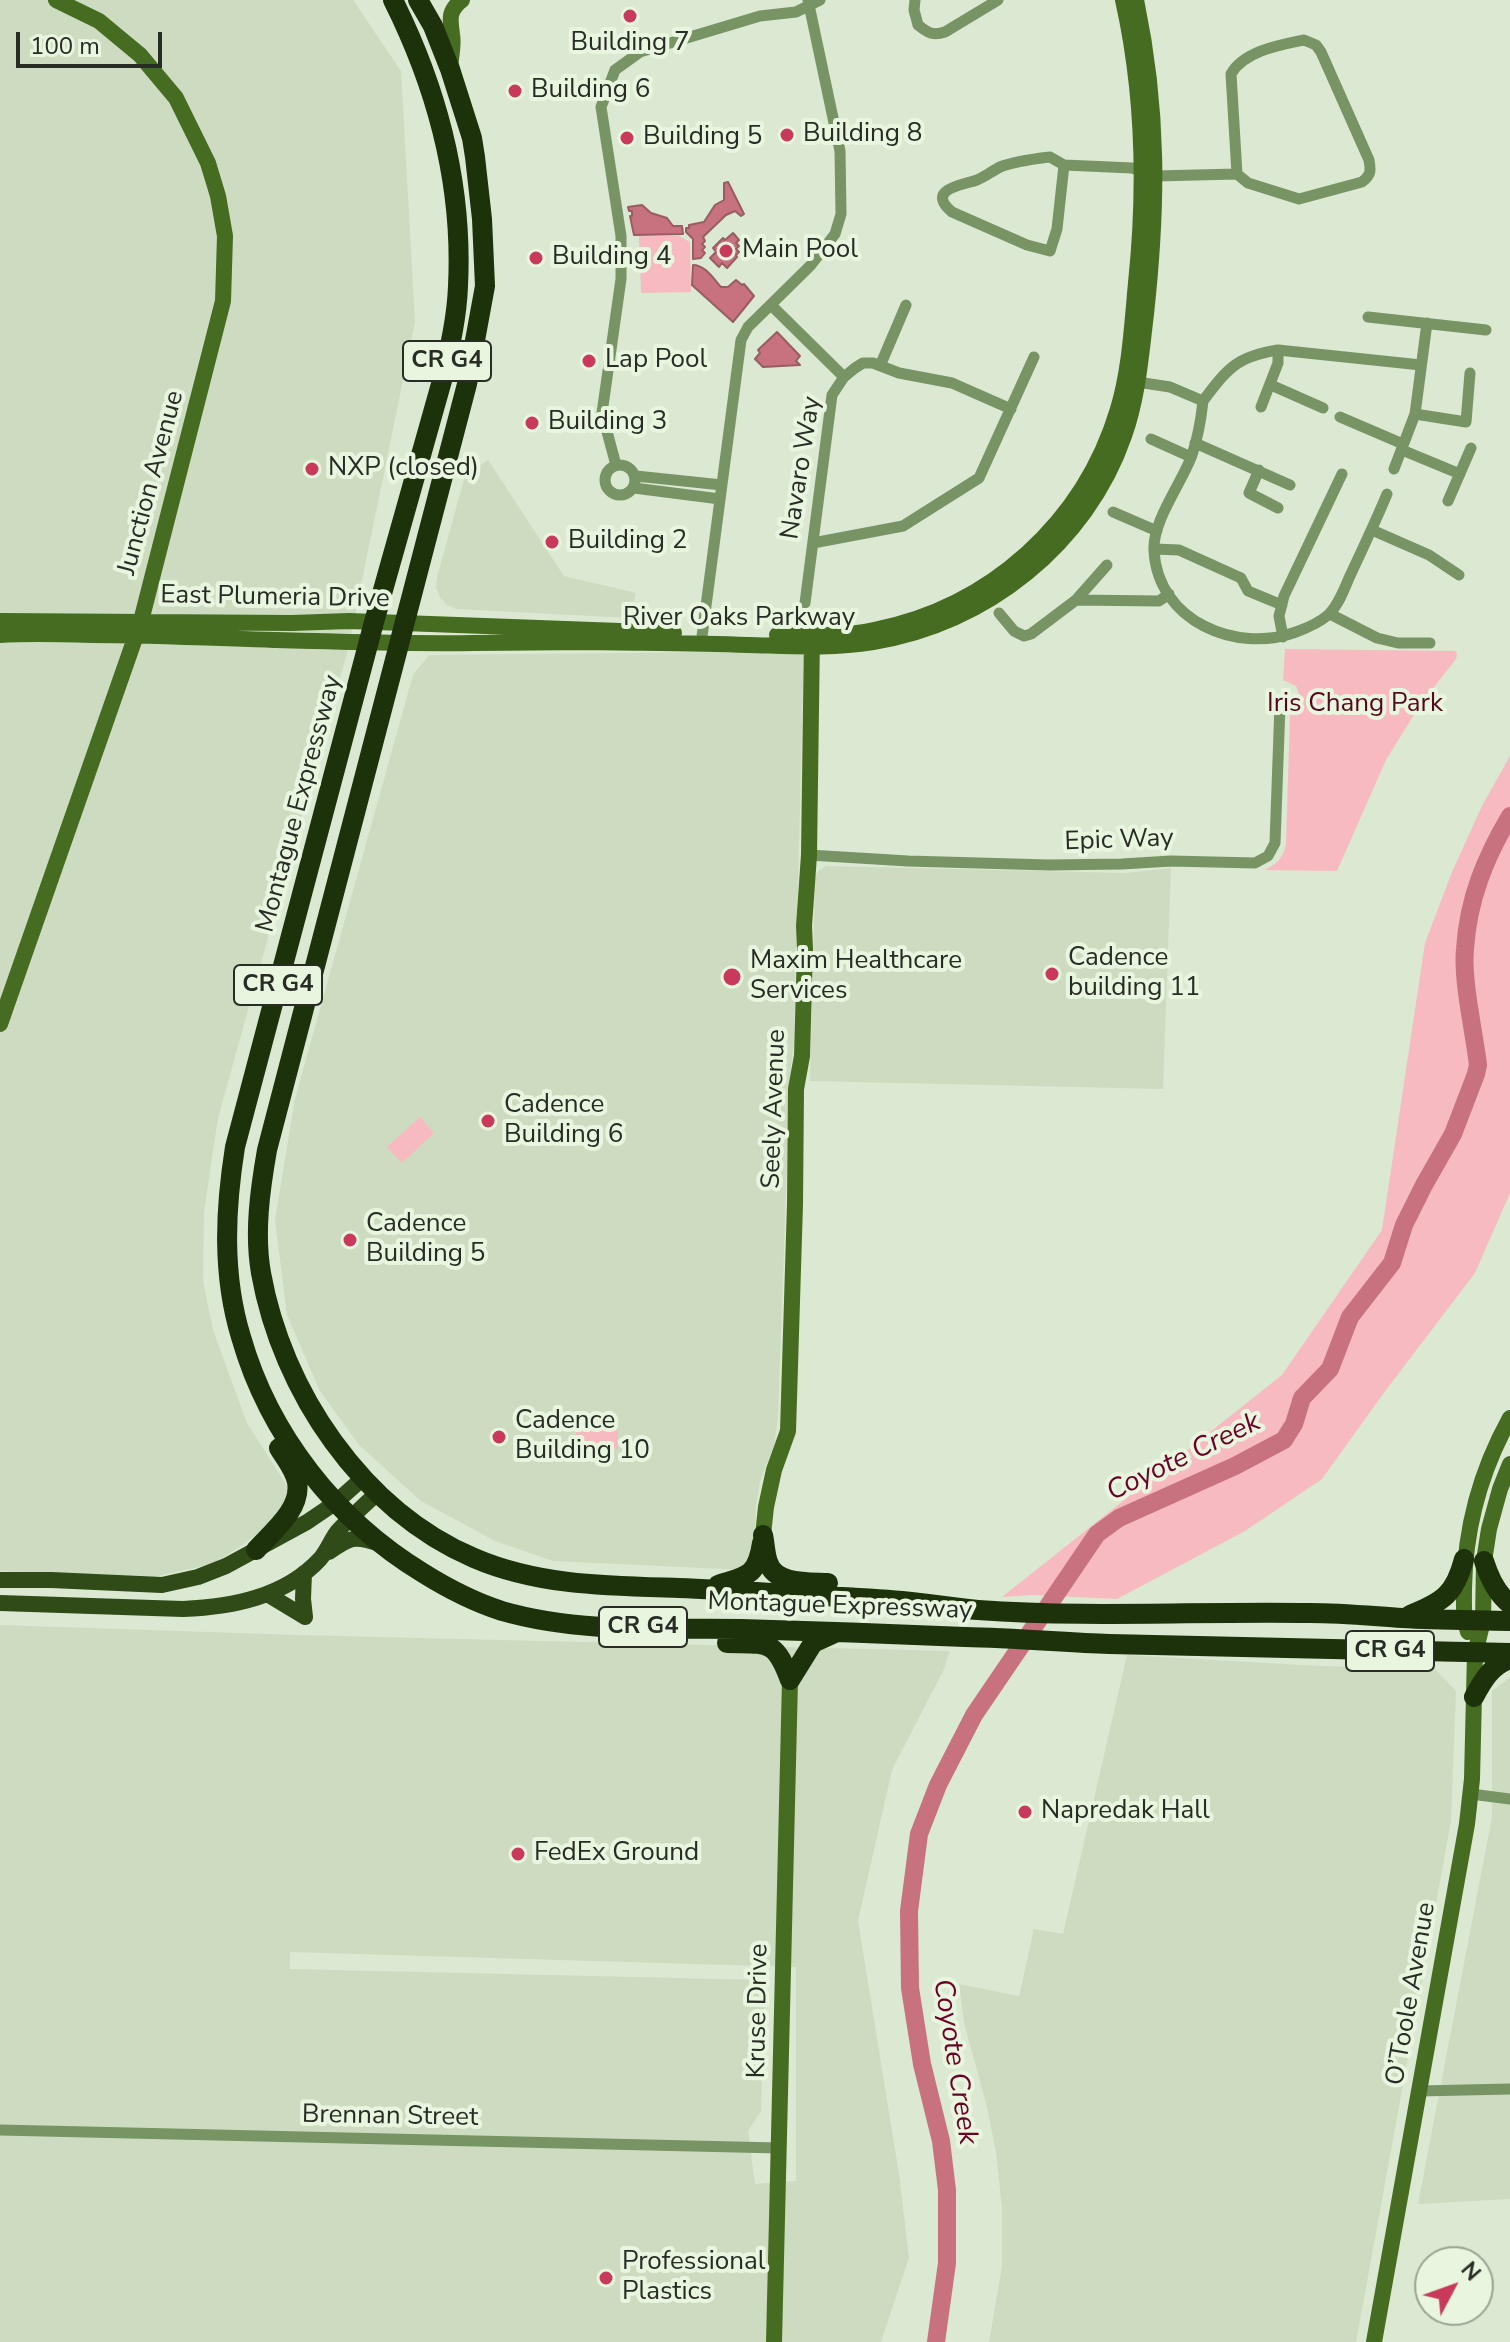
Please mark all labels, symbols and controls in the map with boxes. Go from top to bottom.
marker: Building 7 [621,7,639,25]
scale bar [20,16,166,66]
place label: Building 7 [570,28,690,60]
text: 100 m [30,30,100,62]
place label: Building 6 [531,75,650,107]
marker: Building 6 [506,82,524,100]
place label: Building 8 [803,119,922,151]
place label: Building 5 [643,122,762,154]
marker: Building 8 [778,126,796,144]
marker: Building 5 [618,129,636,147]
place label: Main Pool [742,235,858,267]
place label: Building 4 [552,242,671,274]
marker: Main Pool [717,242,735,260]
marker: Building 4 [527,249,545,267]
road number: CR G4 [403,341,491,381]
place label: Lap Pool [605,345,707,377]
marker: Lap Pool [580,352,598,370]
street label: Junction Avenue [112,388,192,578]
street label: Navaro Way [775,394,829,542]
place label: Building 3 [548,407,667,439]
marker: Building 3 [523,414,541,432]
place label: NXP (closed) [328,453,479,485]
marker: NXP (closed) [303,460,321,478]
place label: Building 2 [568,526,687,558]
marker: Building 2 [543,533,561,551]
street label: East Plumeria Drive [160,580,390,616]
street label: River Oaks Parkway [623,603,855,635]
street label: Montague Expressway [251,672,349,936]
park label: Iris Chang Park [1267,689,1443,721]
street label: Epic Way [1064,824,1174,858]
place label: Cadence building 11 [1068,943,1200,1004]
place label: Maxim Healthcare Services [750,946,962,1008]
road number: CR G4 [234,965,322,1005]
marker: Cadence building 11 [1043,965,1061,983]
marker: Maxim Healthcare Services [721,966,743,988]
street label: Seely Avenue [757,1029,793,1189]
place label: Cadence Building 6 [504,1090,623,1152]
marker: Cadence Building 6 [479,1112,497,1130]
place label: Cadence Building 5 [366,1209,485,1270]
marker: Cadence Building 5 [341,1231,359,1249]
place label: Cadence Building 10 [515,1406,650,1468]
water label: Coyote Creek [1102,1406,1266,1510]
marker: Cadence Building 10 [490,1428,508,1446]
street label: Montague Expressway [707,1587,973,1627]
road number: CR G4 [599,1607,687,1647]
road number: CR G4 [1346,1631,1434,1671]
place label: Napredak Hall [1041,1796,1210,1828]
marker: Napredak Hall [1016,1803,1034,1821]
place label: FedEx Ground [534,1838,699,1870]
marker: FedEx Ground [509,1845,527,1863]
street label: O’Toole Avenue [1381,1900,1443,2088]
street label: Kruse Drive [742,1943,776,2079]
water label: Coyote Creek [924,1977,984,2147]
street label: Brennan Street [302,2100,478,2134]
north arrow [1414,2246,1494,2326]
place label: Professional Plastics [622,2247,766,2308]
text: N [1454,2256,1487,2288]
marker: Professional Plastics [597,2269,615,2287]

